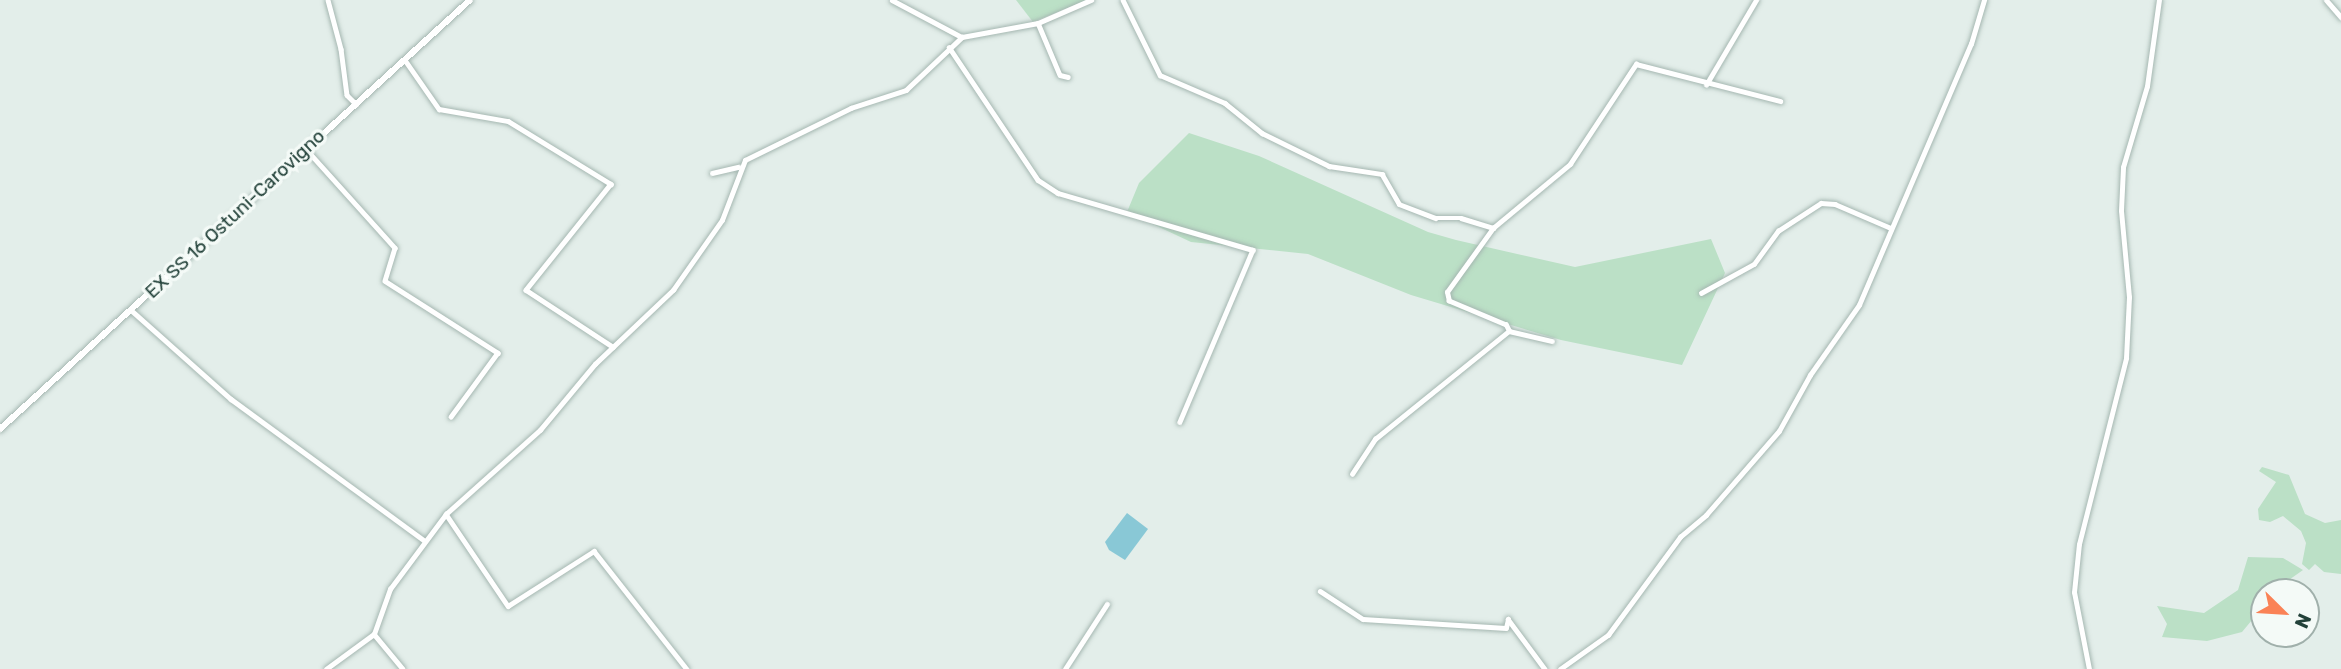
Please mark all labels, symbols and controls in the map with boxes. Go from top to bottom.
street label: EX SS 16 Ostuni-Carovigno [141,125,329,303]
north arrow [2250,578,2320,648]
text: N [2290,610,2316,632]

